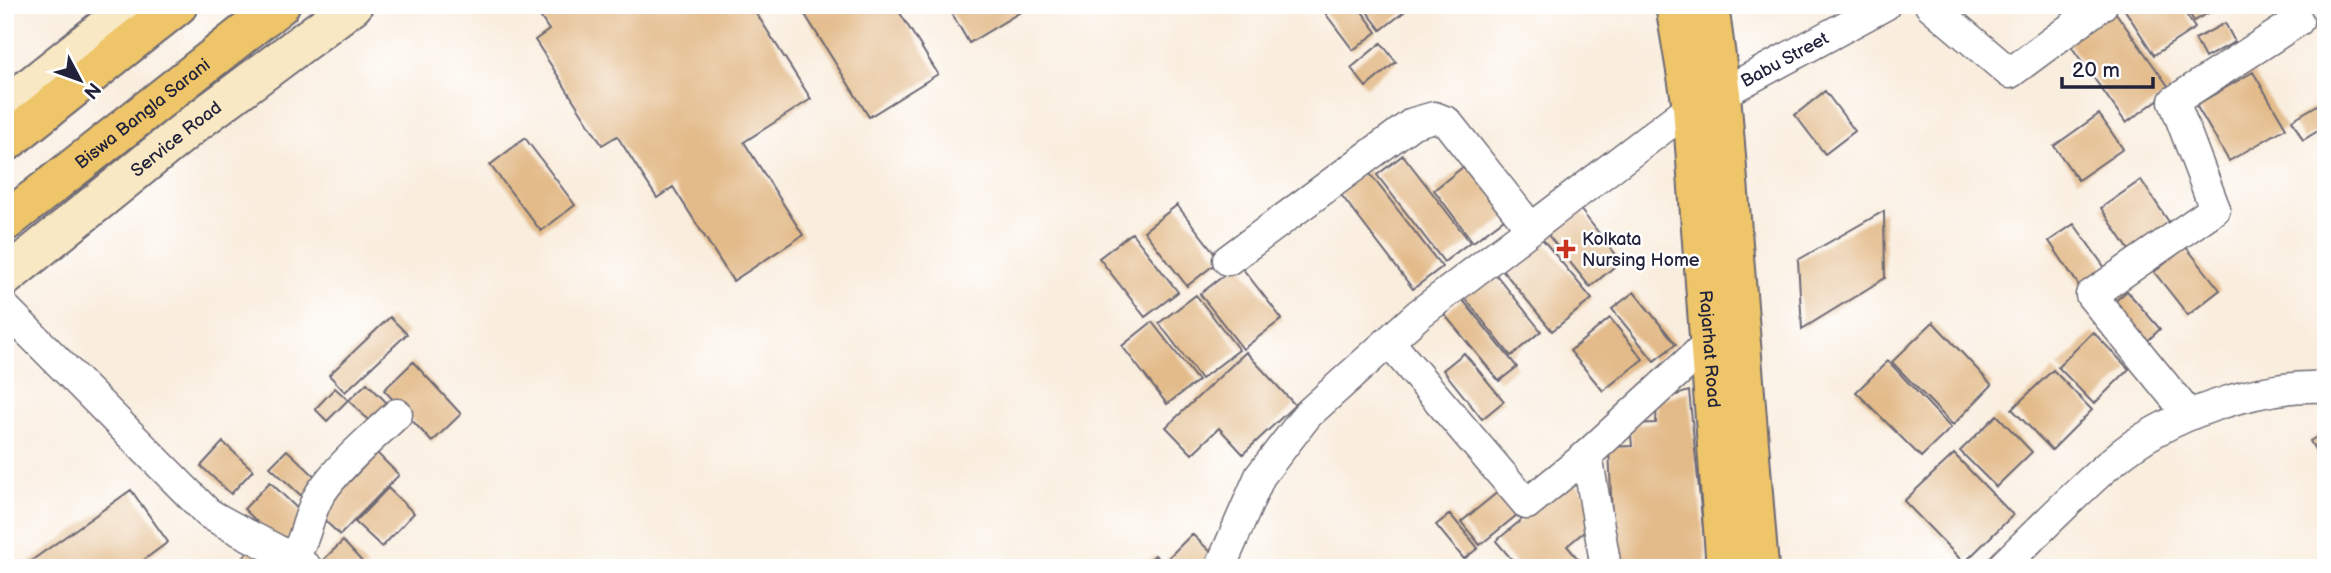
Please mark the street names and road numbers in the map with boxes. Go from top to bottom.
street label: Babu Street [1737,27,1832,92]
street label: Biswa Bangla Sarani [71,54,214,173]
street label: Service Road [127,96,226,181]
street label: Rajarhat Road [1695,289,1725,409]

